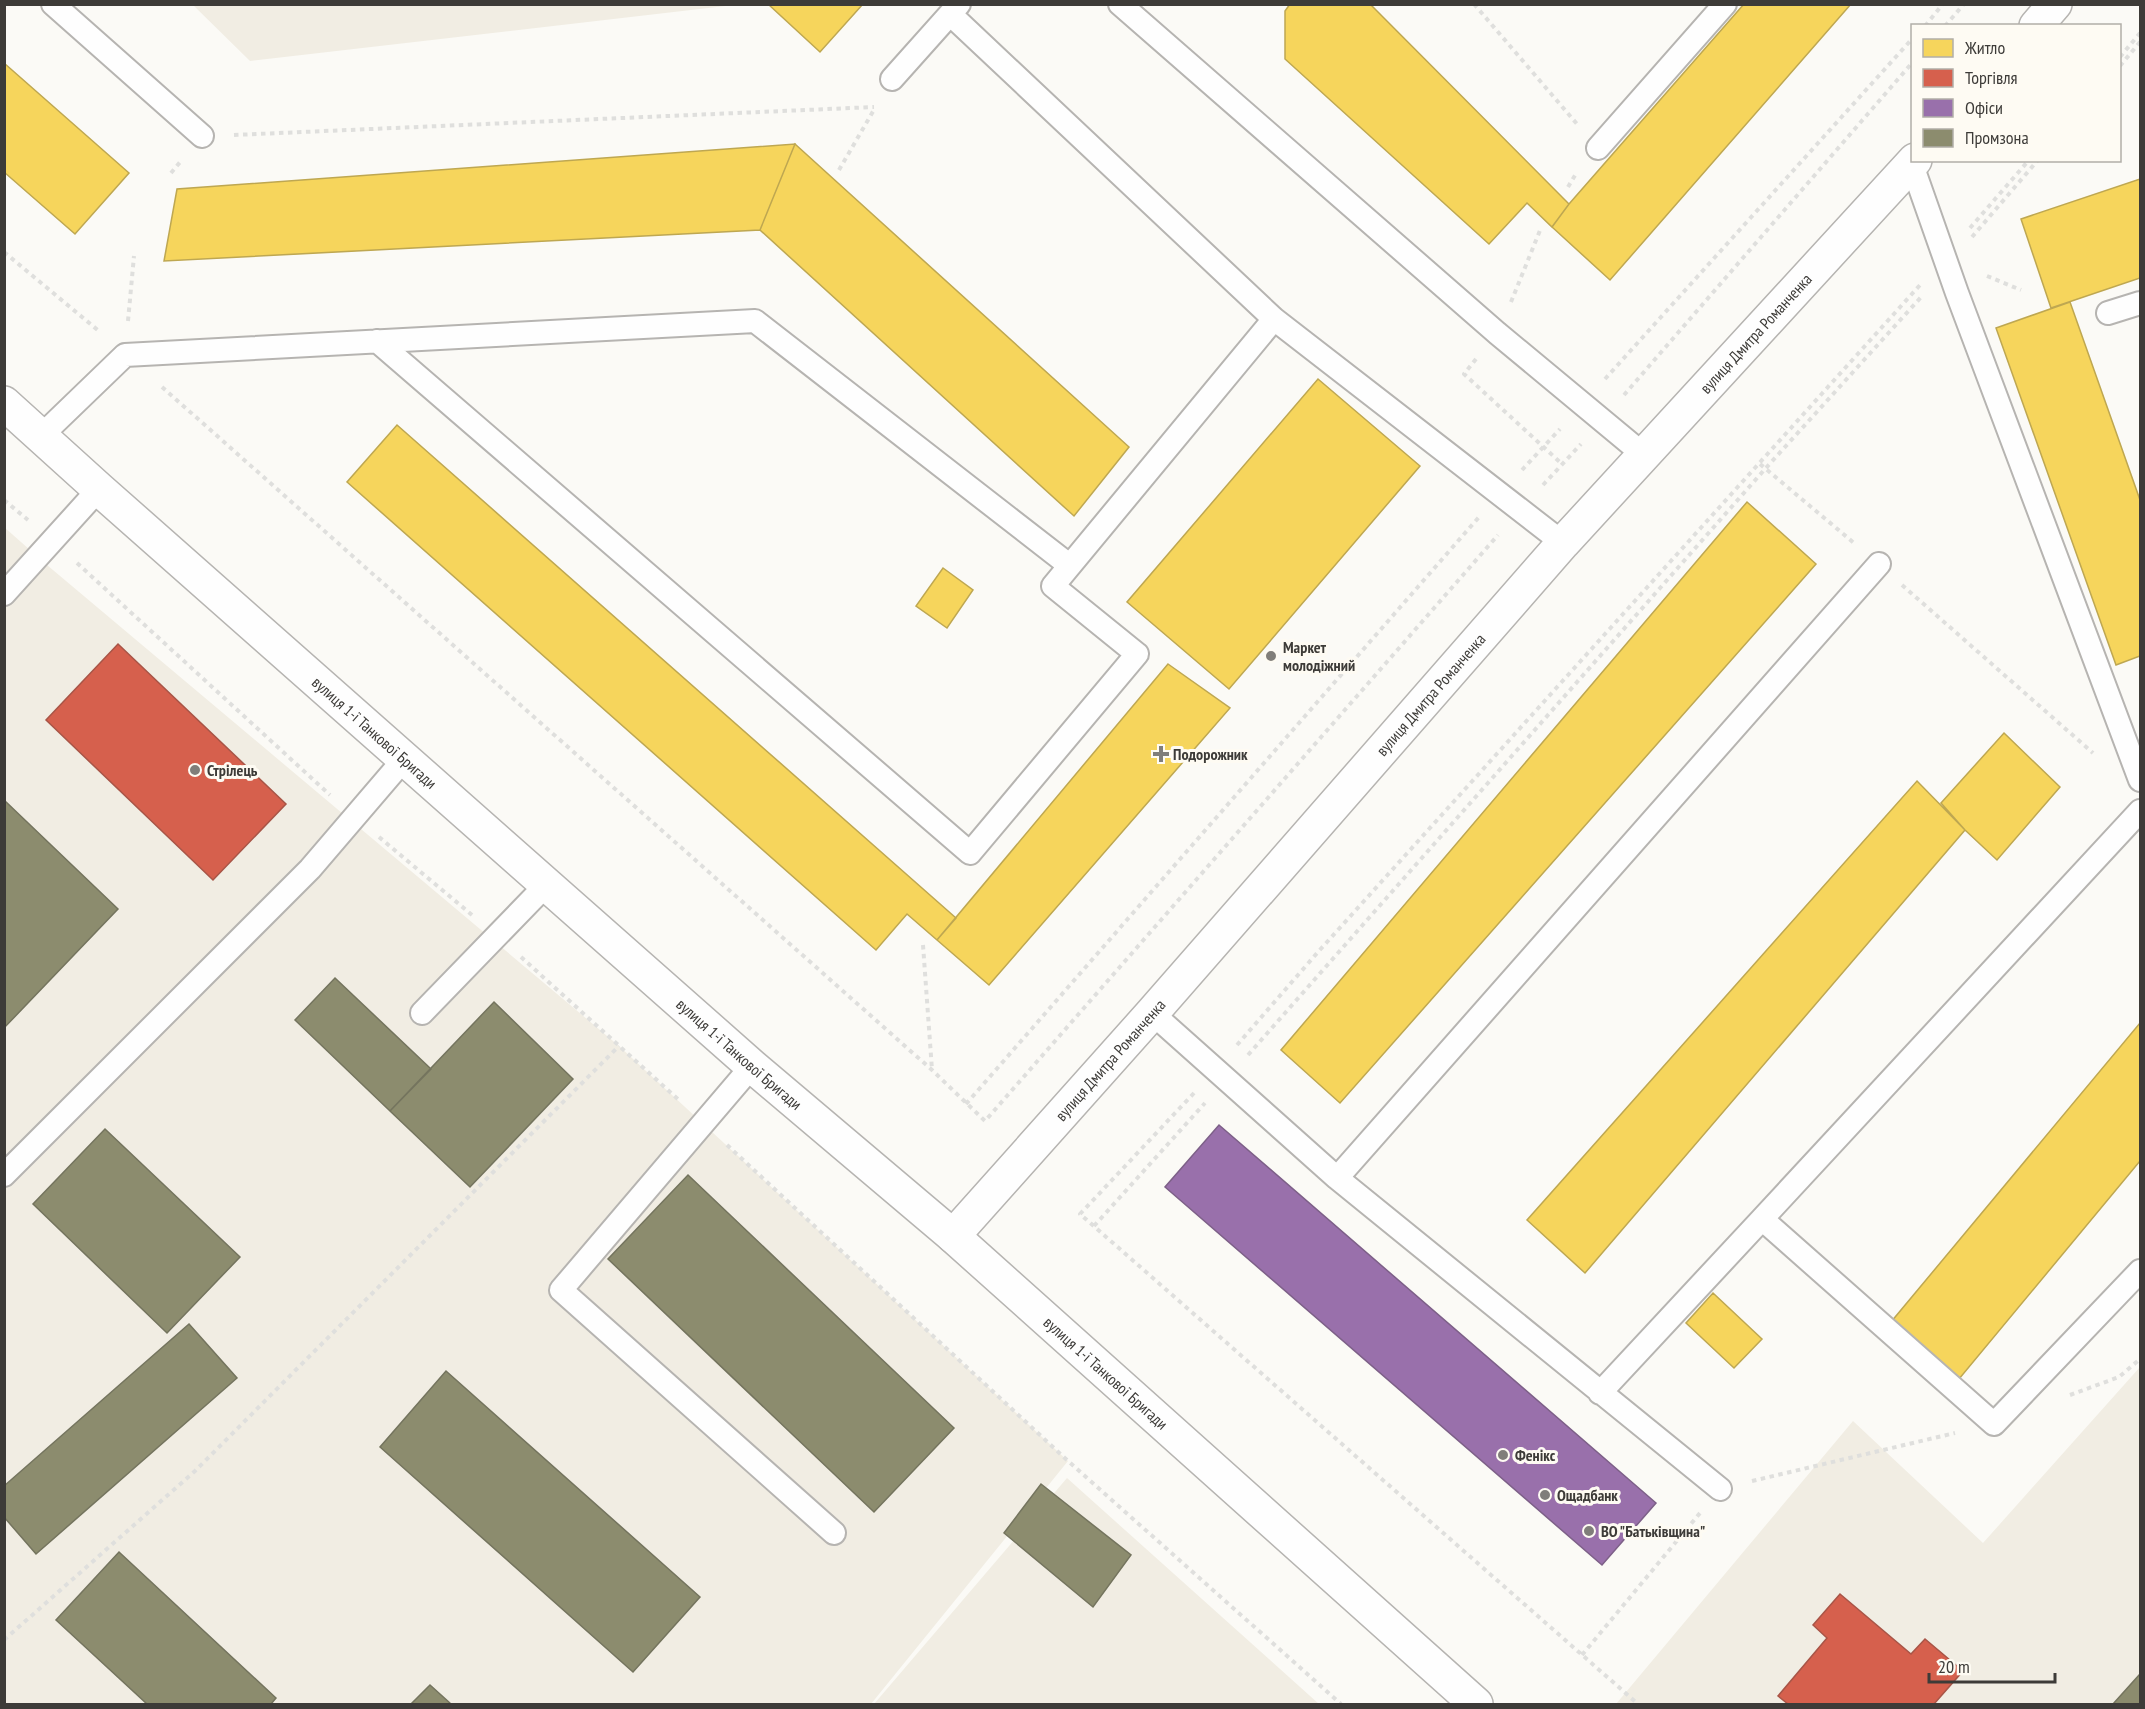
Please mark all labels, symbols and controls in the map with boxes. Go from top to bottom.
legend [1911,24,2121,162]
text: Житло [1964,36,2005,59]
text: Торгівля [1965,66,2018,89]
text: Офіси [1965,96,2003,119]
text: Промзона [1965,126,2029,149]
street label: вулиця Дмитра Романченка [1696,269,1816,398]
street label: вулиця Дмитра Романченка [1372,629,1489,760]
place label: Маркет молодіжний [1283,637,1355,675]
marker: Маркет молодіжний [1264,649,1278,663]
street label: вулиця 1-ї Танкової Бригади [308,672,441,793]
place label: Подорожник [1173,744,1248,764]
marker: Подорожник [1154,747,1168,761]
place label: Стрілець [207,760,258,780]
marker: Стрілець [188,763,202,777]
street label: вулиця 1-ї Танкової Бригади [672,994,806,1114]
street label: вулиця Дмитра Романченка [1051,995,1170,1125]
street label: вулиця 1-ї Танкової Бригади [1040,1312,1172,1434]
place label: Фенікс [1515,1445,1556,1465]
marker: Фенікс [1496,1448,1510,1462]
place label: Ощадбанк [1557,1485,1618,1505]
marker: Ощадбанк [1538,1488,1552,1502]
place label: ВО "Батьківщина" [1601,1521,1705,1541]
marker: ВО "Батьківщина" [1582,1524,1596,1538]
scale bar [1929,1646,2055,1684]
text: 20 m [1938,1655,1970,1678]

